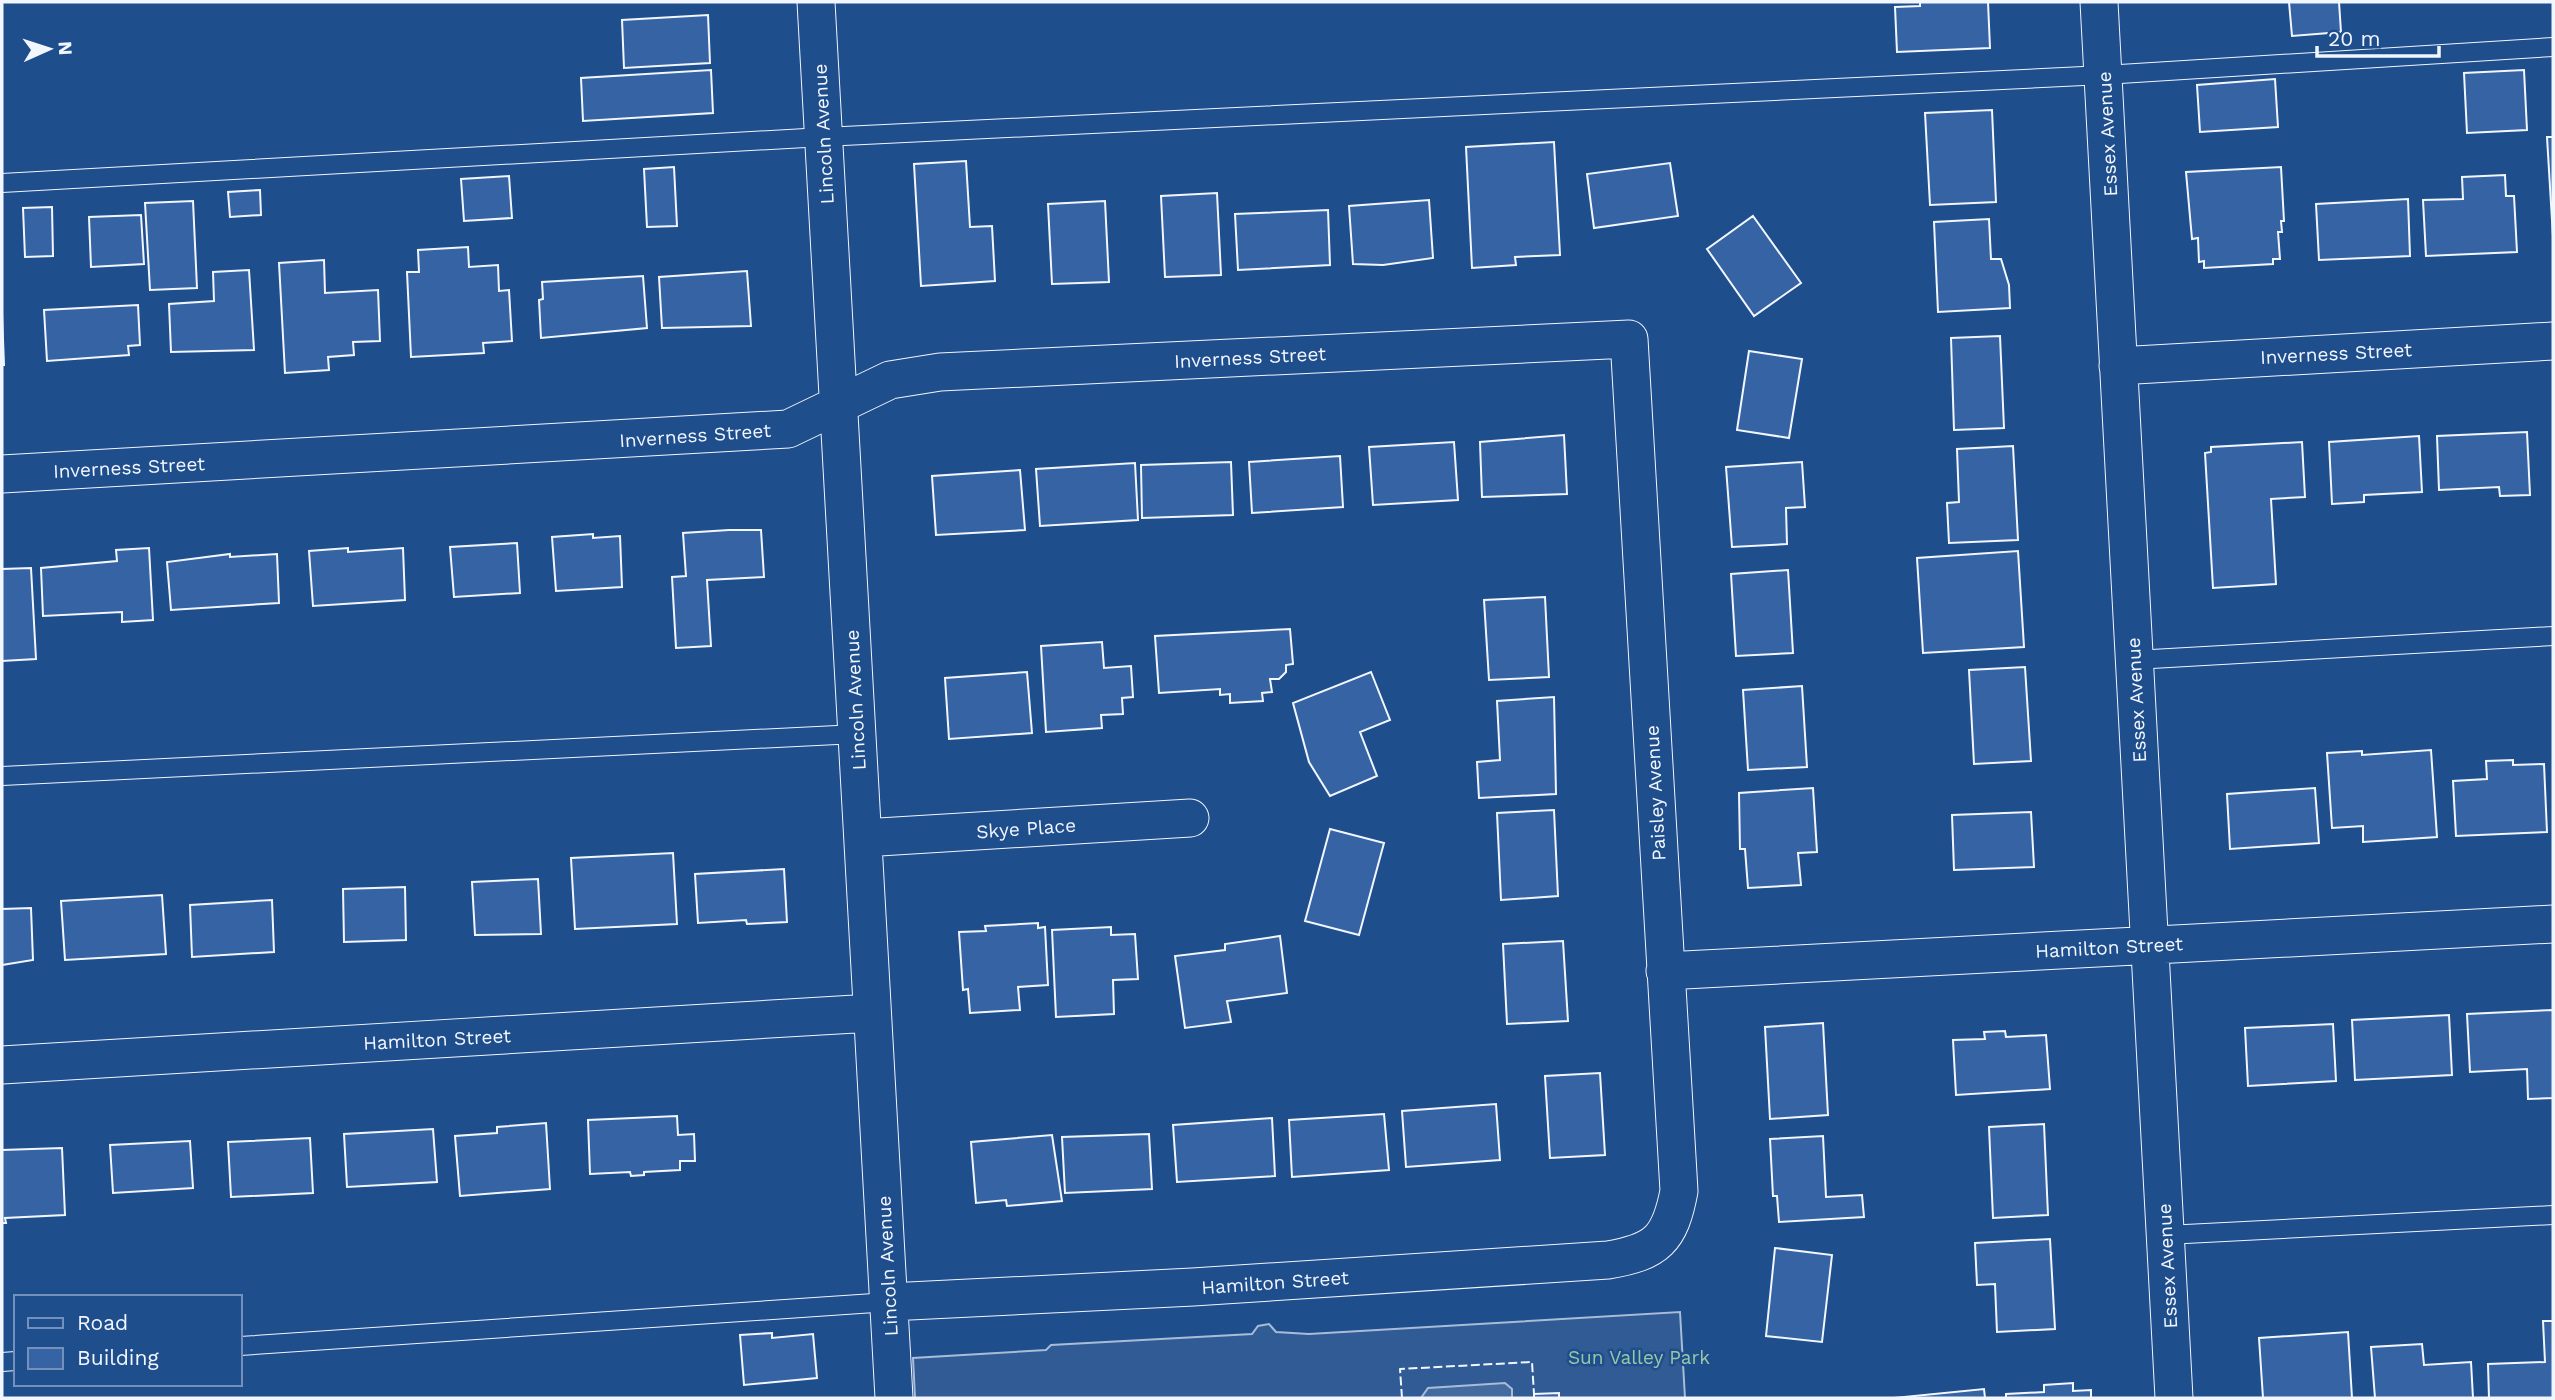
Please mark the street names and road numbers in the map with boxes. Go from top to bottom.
street label: Lincoln Avenue [808,63,839,205]
street label: Essex Avenue [2093,71,2122,197]
street label: Inverness Street [2259,338,2413,369]
street label: Inverness Street [1173,342,1327,373]
street label: Inverness Street [618,419,772,452]
street label: Inverness Street [52,452,206,483]
street label: Lincoln Avenue [840,629,871,771]
street label: Essex Avenue [2122,637,2151,763]
street label: Paisley Avenue [1640,724,1671,861]
street label: Skye Place [975,814,1077,843]
street label: Hamilton Street [2035,932,2184,963]
street label: Hamilton Street [363,1024,512,1055]
street label: Lincoln Avenue [872,1195,903,1337]
street label: Essex Avenue [2153,1203,2182,1329]
street label: Hamilton Street [1200,1266,1350,1299]

